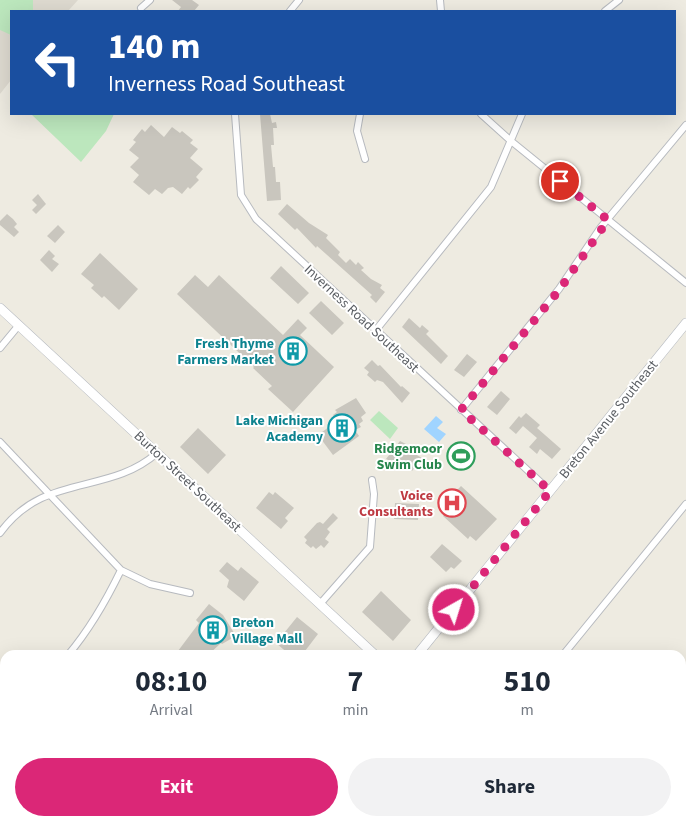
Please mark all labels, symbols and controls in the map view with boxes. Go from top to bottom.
text: 140 m [108,22,200,72]
icon: left [25,30,90,95]
text: Inverness Road Southeast [108,68,345,100]
pin [539,160,581,202]
icon: arrive [546,167,574,195]
street label: Inverness Road Southeast [299,260,423,378]
place label: Fresh Thyme Farmers Market [177,334,275,370]
building icon: Fresh Thyme Farmers Market [278,336,308,366]
street label: Breton Avenue Southeast [555,356,663,483]
place label: Lake Michigan Academy [236,411,324,447]
building icon: Lake Michigan Academy [327,413,357,443]
street label: Burton Street Southeast [129,427,246,537]
place label: Ridgemoor Swim Club [374,439,442,475]
sports icon: Ridgemoor Swim Club [446,441,476,471]
place label: Voice Consultants [359,486,433,522]
hospital icon: Voice Consultants [437,488,467,518]
position arrow [427,583,479,635]
place label: Breton Village Mall [231,613,302,649]
building icon: Breton Village Mall [198,615,228,645]
text: 08:10 [135,660,207,703]
text: 7 [347,660,363,703]
text: 510 [503,660,551,703]
text: Arrival [150,699,193,721]
text: min [342,699,368,721]
text: m [521,699,534,721]
button: Exit [15,758,338,816]
button: Share [348,758,671,816]

